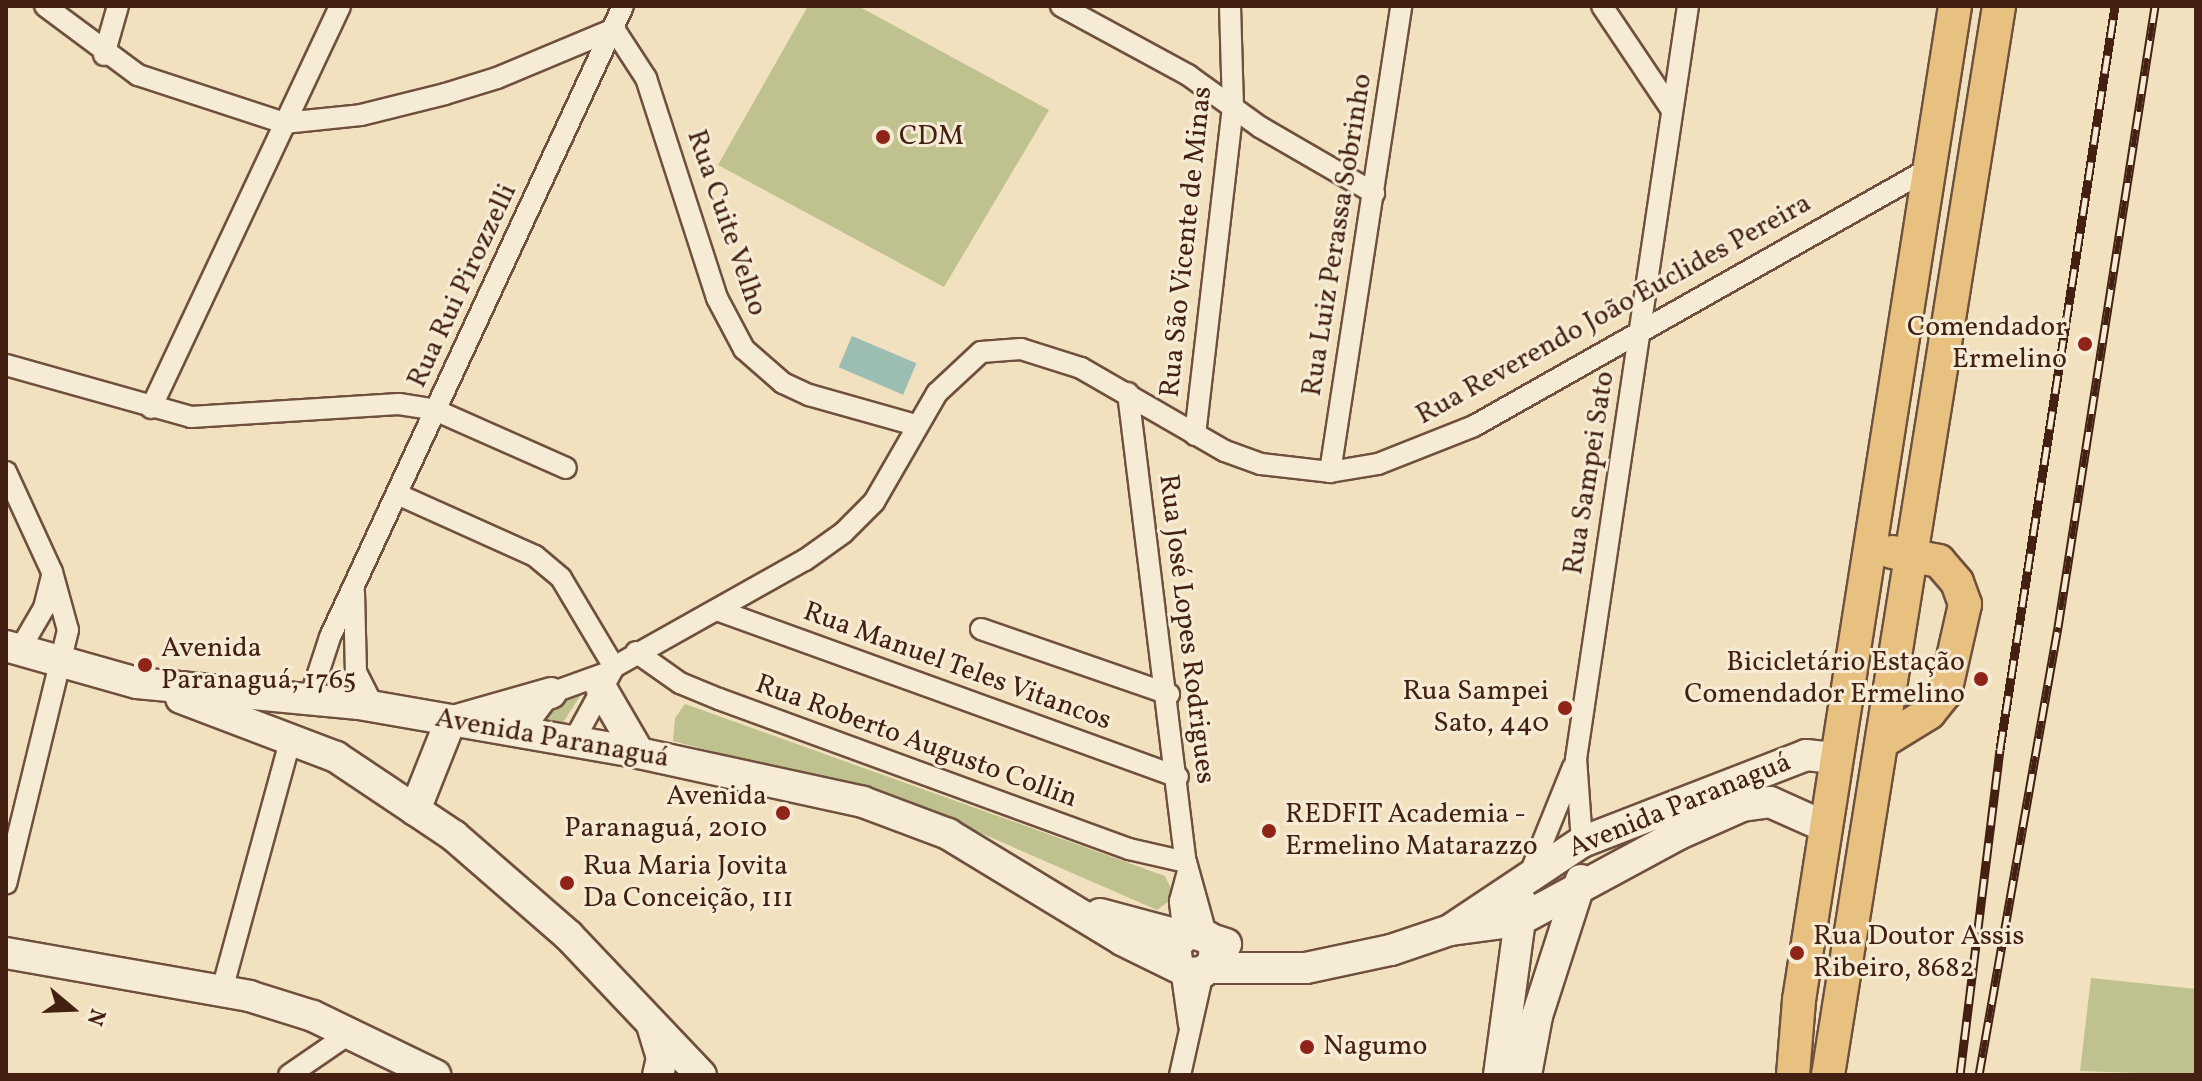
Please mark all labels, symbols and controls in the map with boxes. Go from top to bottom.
street label: Rua Luiz Perassa Sobrinho [1296,71,1380,399]
street label: Rua São Vicente de Minas [1154,84,1220,400]
place label: CDM [899,120,964,154]
street label: Rua Cuite Velho [678,125,774,321]
marker: CDM [874,128,892,146]
street label: Rua Rui Pirozzelli [401,179,525,393]
street label: Rua Reverendo João Euclides Pereira [1411,187,1817,433]
place label: Comendador Ermelino [1907,311,2067,377]
marker: Comendador Ermelino [2074,333,2096,355]
street label: Rua Sampei Sato [1557,369,1623,577]
street label: Rua José Lopes Rodrigues [1150,472,1222,786]
street label: Rua Manuel Teles Vitancos [797,595,1117,739]
place label: Avenida Paranaguá, 1765 [161,632,357,698]
place label: Bicicletário Estação Comendador Ermelino [1684,646,1965,712]
marker: Avenida Paranaguá, 1765 [136,656,154,674]
street label: Rua Roberto Augusto Collin [751,668,1081,816]
marker: Bicicletário Estação Comendador Ermelino [1972,670,1990,688]
place label: Rua Sampei Sato, 440 [1403,675,1549,741]
marker: Rua Sampei Sato, 440 [1556,699,1574,717]
street label: Avenida Paranaguá [432,702,672,776]
street label: Avenida Paranaguá [1564,746,1796,866]
place label: Avenida Paranaguá, 2010 [564,780,767,846]
place label: REDFIT Academia - Ermelino Matarazzo [1285,798,1538,864]
marker: Avenida Paranaguá, 2010 [774,804,792,822]
marker: REDFIT Academia - Ermelino Matarazzo [1260,822,1278,840]
place label: Rua Maria Jovita Da Conceição, 111 [583,850,794,916]
marker: Rua Maria Jovita Da Conceição, 111 [558,874,576,892]
place label: Rua Doutor Assis Ribeiro, 8682 [1813,920,2024,986]
marker: Rua Doutor Assis Ribeiro, 8682 [1788,944,1806,962]
north arrow [32,969,112,1049]
text: N [78,1004,112,1030]
place label: Nagumo [1323,1030,1427,1064]
marker: Nagumo [1298,1038,1316,1056]

